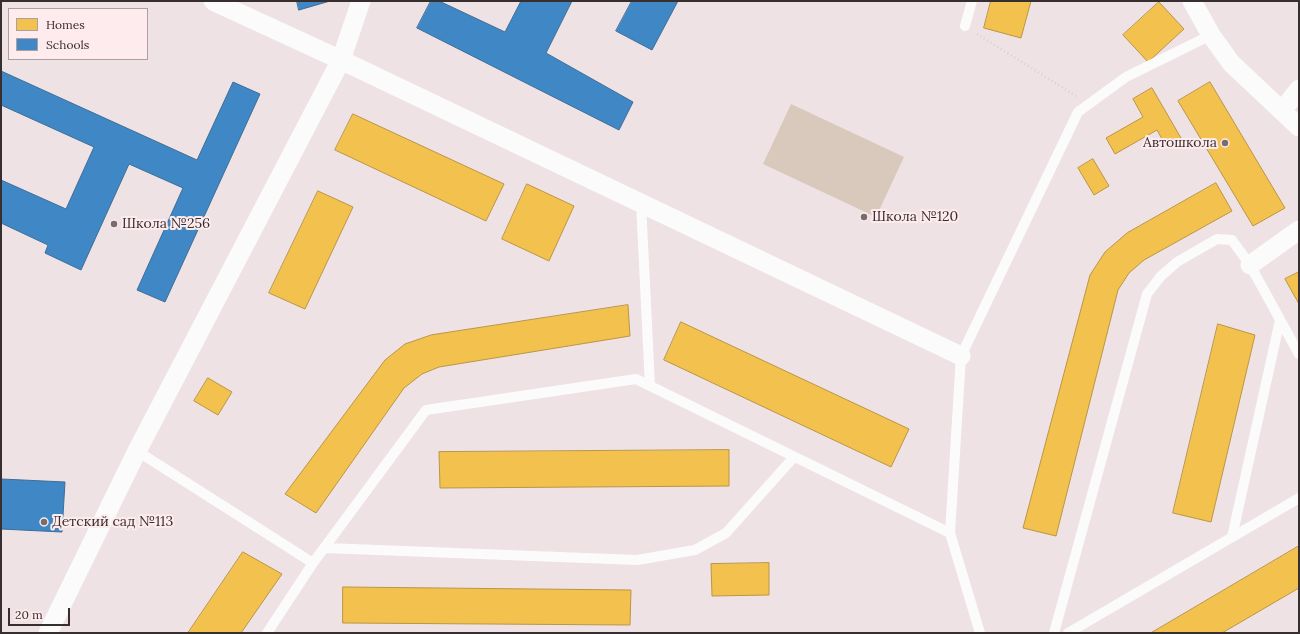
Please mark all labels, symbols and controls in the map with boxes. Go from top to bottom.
legend [8,8,148,60]
text: Homes [46,17,85,32]
text: Schools [46,37,89,52]
place label: Автошкола [1143,135,1217,151]
marker: Автошкола [1220,138,1230,148]
place label: Школа №120 [872,209,958,225]
marker: Школа №120 [859,212,869,222]
place label: Школа №256 [122,216,210,232]
marker: Школа №256 [109,219,119,229]
place label: Детский сад №113 [52,514,173,530]
marker: Детский сад №113 [39,517,49,527]
scale bar [10,600,72,626]
text: 20 m [15,607,43,622]

